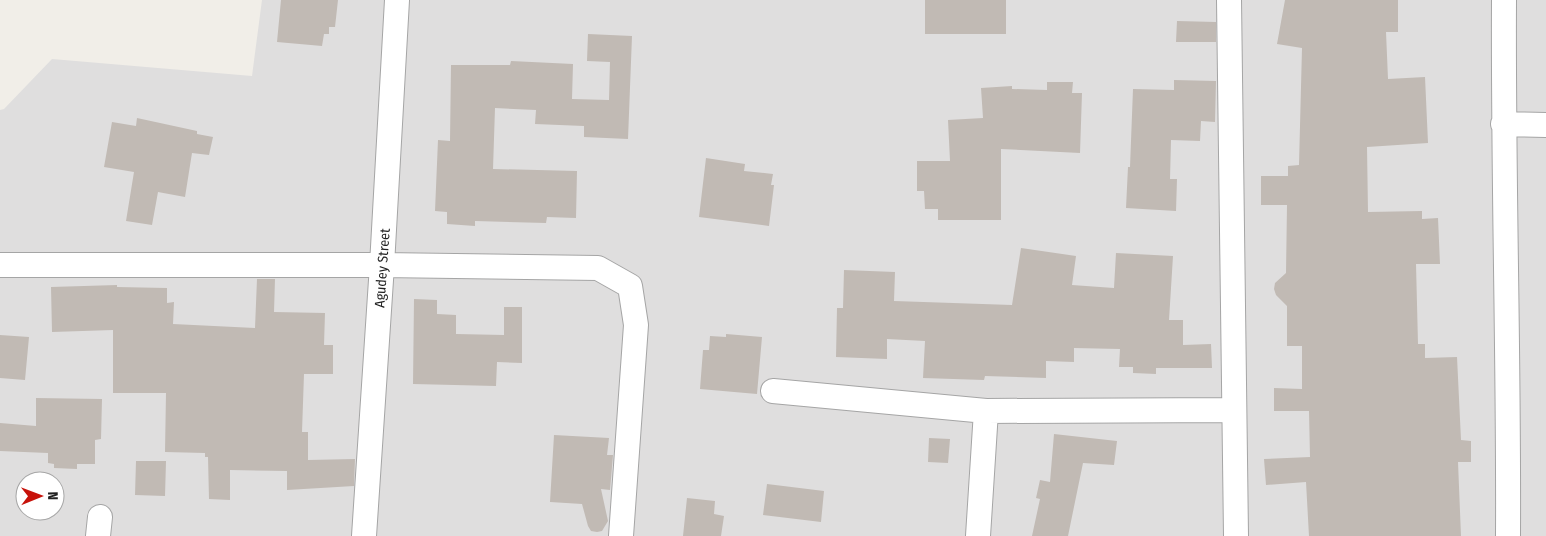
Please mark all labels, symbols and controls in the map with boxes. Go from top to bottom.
street label: Agudey Street [371,227,394,308]
north arrow [15,471,65,521]
text: N [44,491,61,500]

